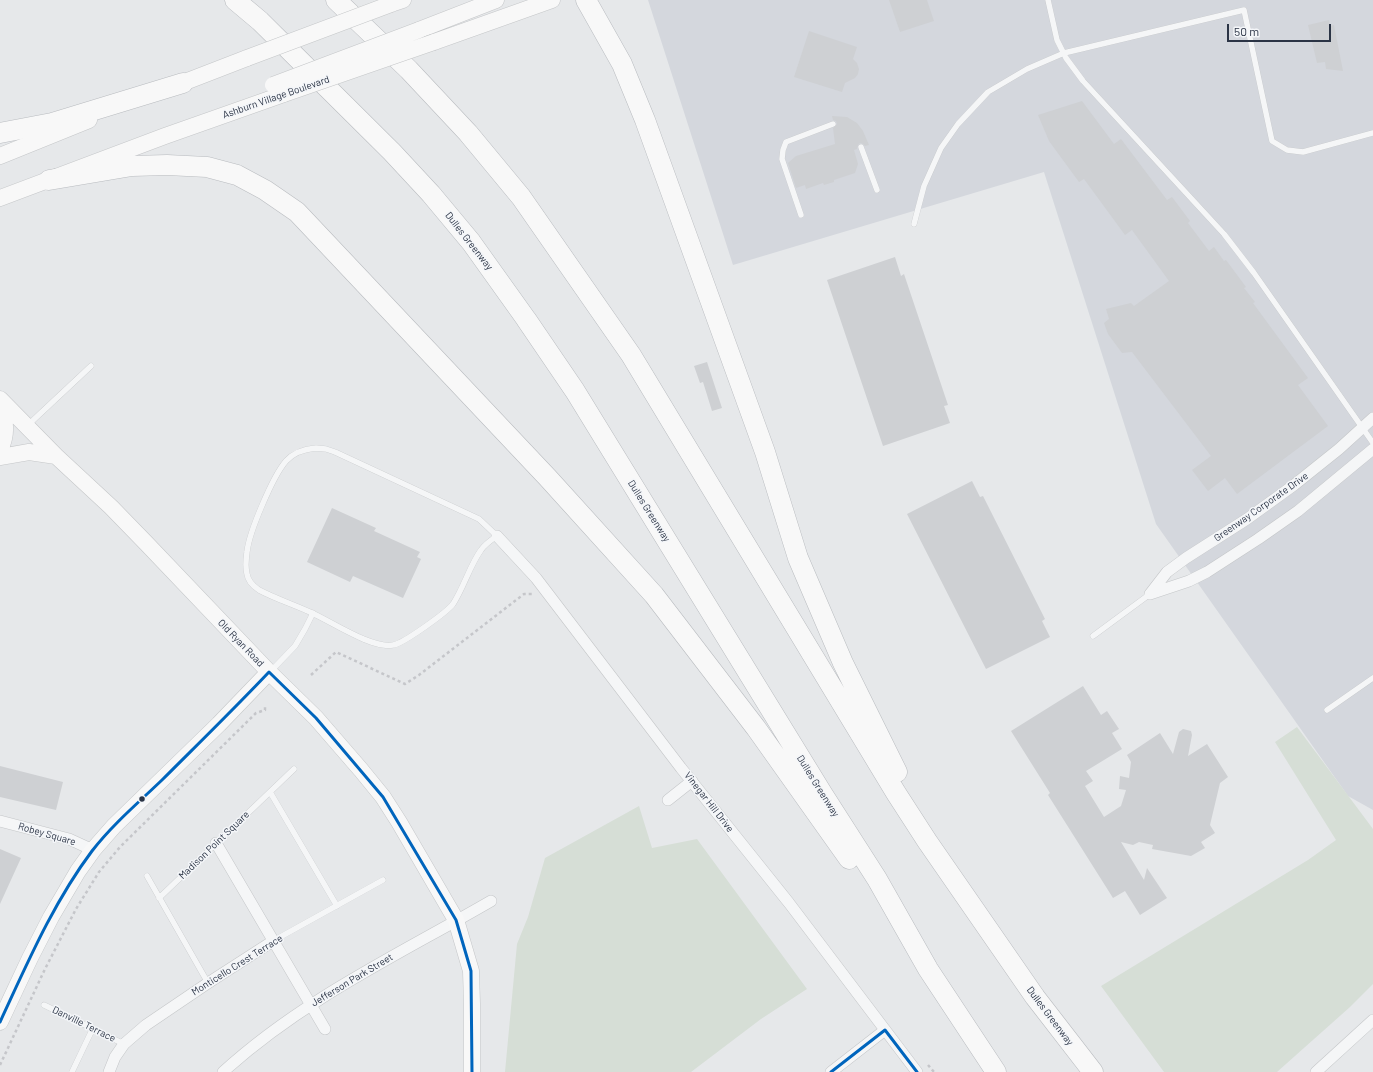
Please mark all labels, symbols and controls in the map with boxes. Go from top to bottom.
scale bar [1229,16,1333,42]
text: 50 m [1234,24,1259,38]
street label: Ashburn Village Boulevard [221,73,331,121]
street label: Dulles Greenway [443,210,495,272]
street label: Greenway Corporate Drive [1212,470,1310,544]
street label: Dulles Greenway [625,478,673,544]
street label: Old Ryan Road [215,617,267,669]
street label: Dulles Greenway [794,753,842,819]
street label: Vinegar Hill Drive [682,769,736,835]
unlabelled marker [137,794,147,804]
street label: Madison Point Square [176,808,252,882]
street label: Robey Square [17,820,77,848]
street label: Monticello Crest Terrace [189,932,285,998]
street label: Jefferson Park Street [309,951,395,1009]
street label: Dulles Greenway [1024,984,1076,1048]
street label: Danville Terrace [50,1003,118,1045]

